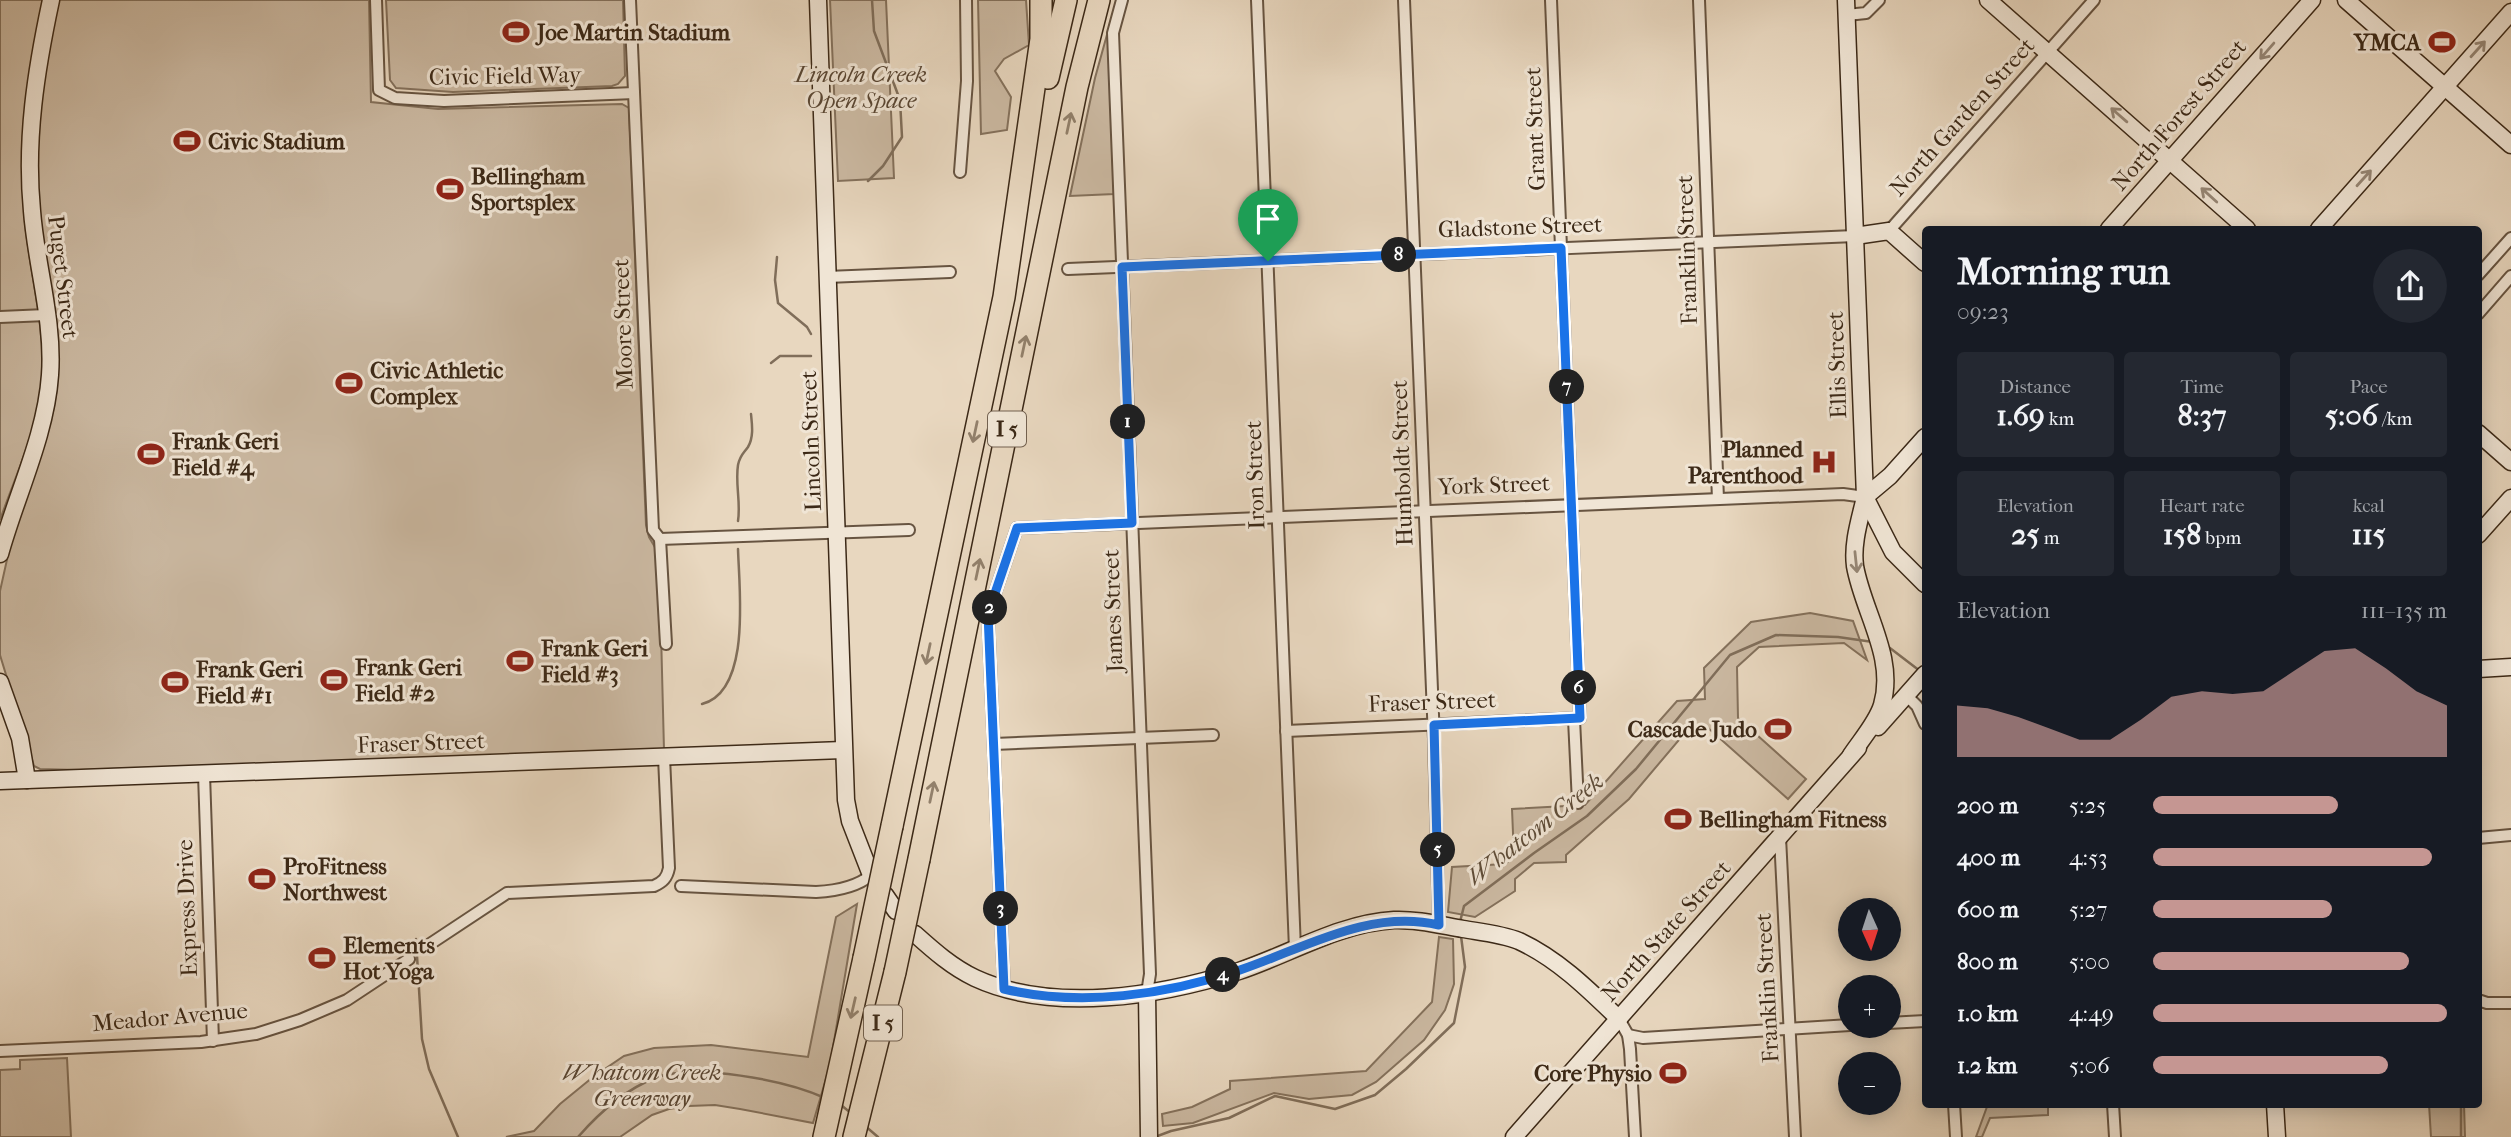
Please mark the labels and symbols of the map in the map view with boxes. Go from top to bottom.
sports icon: Joe Martin Stadium [501,17,531,47]
place label: Joe Martin Stadium [535,19,731,46]
sports icon: YMCA [2427,27,2457,57]
place label: YMCA [2353,29,2422,56]
street label: North Garden Street [1884,32,2040,202]
street label: North Forest Street [2106,34,2252,196]
one-way arrow [2470,41,2486,59]
one-way arrow [2258,42,2275,59]
street label: Civic Field Way [429,61,582,91]
park label: Lincoln Creek Open Space [793,61,927,114]
street label: Grant Street [1519,67,1551,191]
one-way arrow [2110,108,2128,124]
one-way arrow [1063,112,1077,135]
sports icon: Civic Stadium [172,126,202,156]
place label: Civic Stadium [208,128,346,155]
place label: Bellingham Sportsplex [471,163,586,216]
one-way arrow [2356,169,2372,187]
sports icon: Bellingham Sportsplex [435,174,465,204]
street label: Franklin Street [1671,175,1703,325]
one-way arrow [2200,187,2218,203]
pin [1238,189,1298,261]
street label: Gladstone Street [1437,211,1603,243]
street label: Puget Street [42,214,84,340]
pin: 8 [1382,238,1416,272]
street label: Moore Street [607,258,639,390]
street label: Ellis Street [1822,311,1852,419]
one-way arrow [1017,335,1031,358]
place label: Civic Athletic Complex [370,357,503,410]
sports icon: Civic Athletic Complex [334,368,364,398]
street label: Lincoln Street [795,370,827,512]
pin: 7 [1550,370,1584,404]
street label: Humboldt Street [1386,380,1418,546]
pin: 1 [1110,404,1146,440]
road number: I 5 [988,412,1026,446]
one-way arrow [968,420,982,443]
street label: Iron Street [1240,420,1270,530]
place label: Frank Geri Field #4 [171,428,279,481]
place label: Planned Parenthood [1688,436,1804,489]
sports icon: Frank Geri Field #4 [136,439,166,469]
hospital icon: Planned Parenthood [1809,447,1839,477]
street label: York Street [1437,470,1550,500]
street label: James Street [1097,549,1129,675]
one-way arrow [1850,550,1863,573]
one-way arrow [971,558,985,581]
pin: 2 [972,590,1007,626]
place label: Frank Geri Field #3 [540,635,648,688]
one-way arrow [921,642,935,665]
sports icon: Frank Geri Field #3 [505,646,535,676]
place label: Frank Geri Field #2 [354,654,462,707]
place label: Frank Geri Field #1 [195,656,303,709]
sports icon: Frank Geri Field #2 [319,665,349,695]
sports icon: Frank Geri Field #1 [160,667,190,697]
pin: 6 [1562,670,1596,706]
street label: Fraser Street [1368,686,1496,718]
sports icon: Cascade Judo [1763,714,1793,744]
place label: Cascade Judo [1627,716,1757,743]
street label: Fraser Street [357,727,485,759]
water label: Whatcom Creek [1461,767,1609,891]
one-way arrow [926,781,940,804]
sports icon: Bellingham Fitness [1663,804,1693,834]
place label: Bellingham Fitness [1699,806,1887,833]
pin: 5 [1420,832,1456,868]
street label: Express Drive [171,839,203,977]
place label: ProFitness Northwest [283,853,388,906]
street label: North State Street [1596,855,1736,1007]
sports icon: ProFitness Northwest [247,864,277,894]
pin: 3 [984,892,1018,926]
north arrow [1838,898,1900,961]
street label: Franklin Street [1750,912,1784,1064]
place label: Elements Hot Yoga [343,932,435,985]
sports icon: Elements Hot Yoga [307,943,337,973]
pin: 4 [1206,958,1240,992]
one-way arrow [846,996,859,1019]
street label: Meador Avenue [91,997,249,1037]
road number: I 5 [864,1006,902,1040]
sports icon: Core Physio [1658,1058,1688,1088]
park label: Whatcom Creek Greenway [563,1059,721,1112]
place label: Core Physio [1534,1060,1652,1087]

